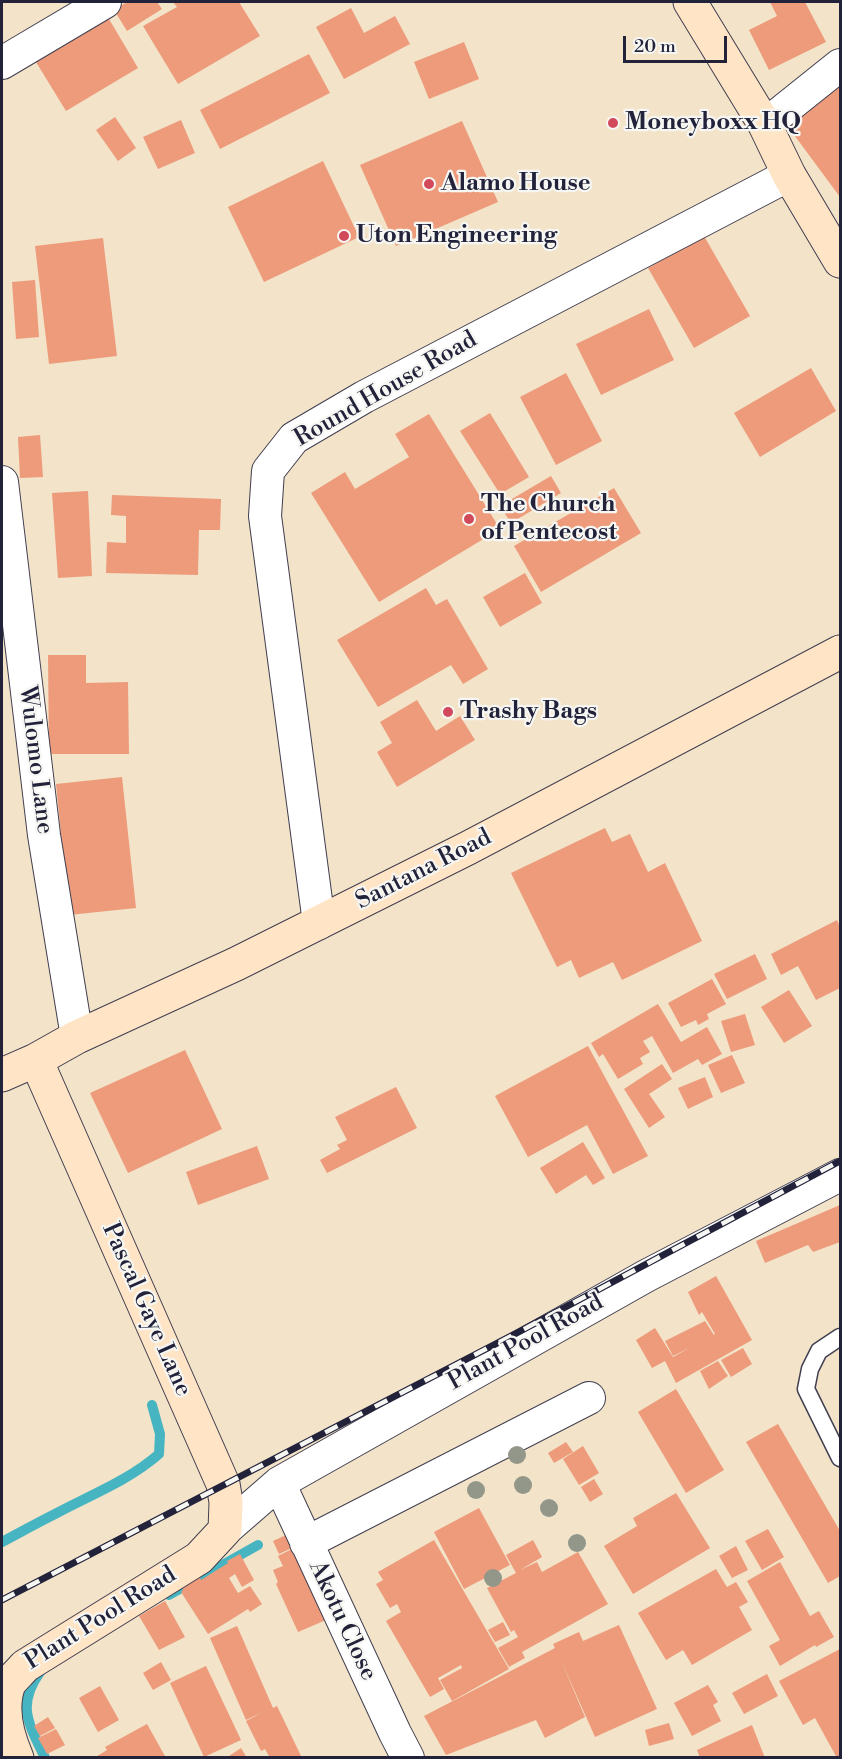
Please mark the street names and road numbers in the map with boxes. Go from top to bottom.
street label: Round House Road [290,326,482,454]
street label: Wulomo Lane [12,684,58,836]
street label: Santana Road [351,824,497,916]
street label: Pascal Gaye Lane [95,1219,197,1401]
street label: Plant Pool Road [443,1289,609,1397]
street label: Akotu Close [302,1557,382,1685]
street label: Plant Pool Road [20,1561,182,1677]

